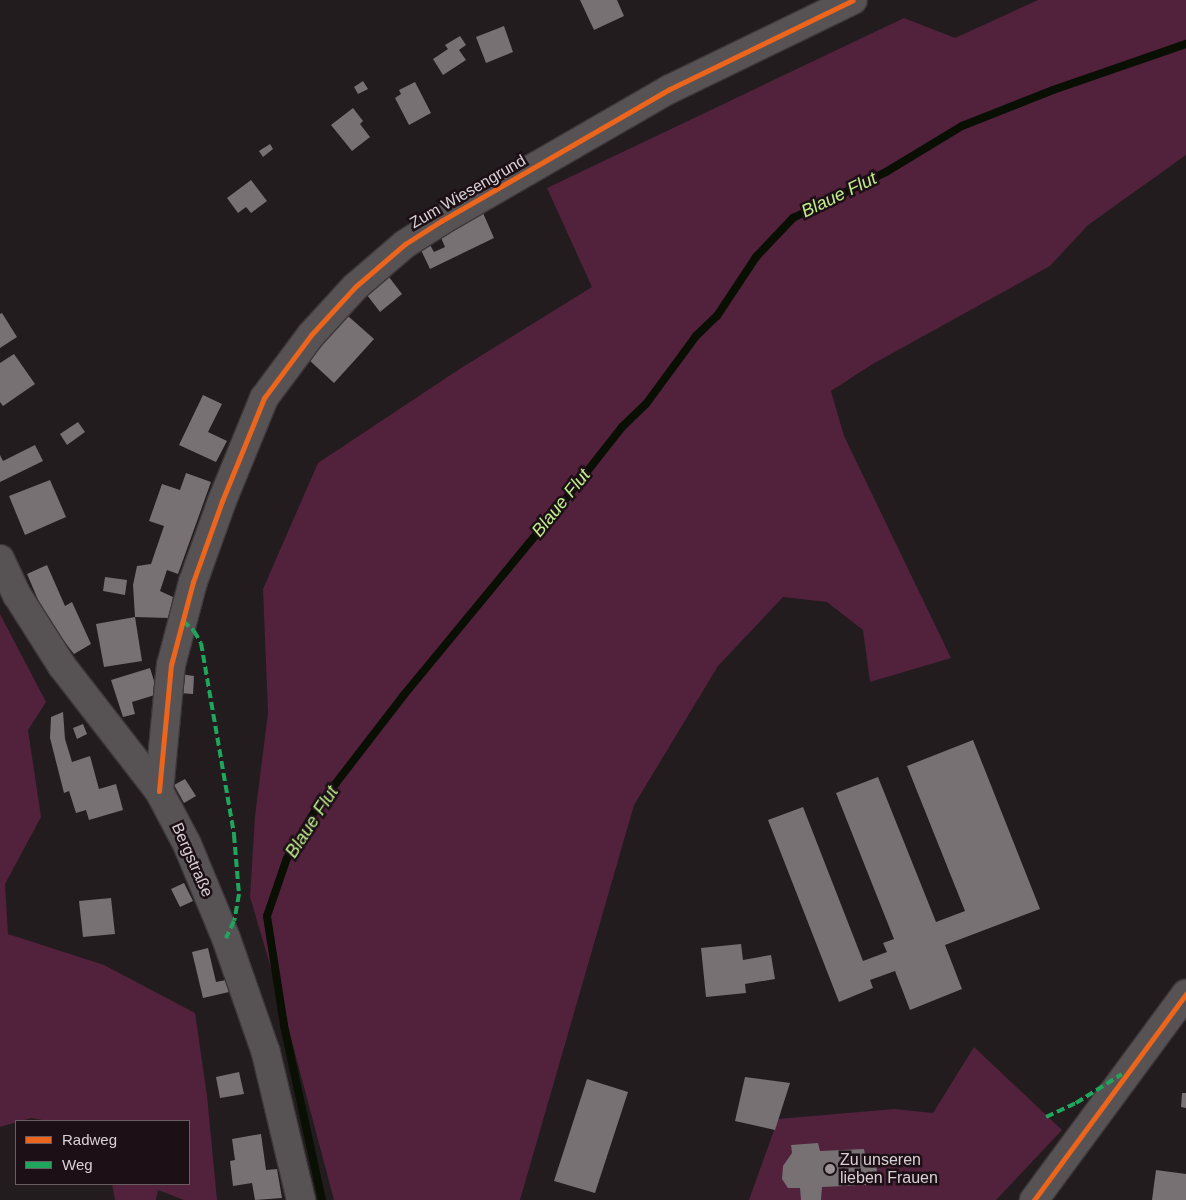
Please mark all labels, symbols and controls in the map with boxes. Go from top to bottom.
street label: Zum Wiesengrund [407,151,529,233]
water label: Blaue Flut [798,168,880,222]
water label: Blaue Flut [527,465,595,541]
water label: Blaue Flut [281,782,343,862]
street label: Bergstraße [167,820,217,900]
legend [15,1120,190,1185]
text: Radweg [62,1131,117,1148]
place label: Zu unseren lieben Frauen [840,1150,938,1188]
text: Weg [62,1156,93,1173]
marker: Zu unseren lieben Frauen [824,1163,836,1175]

